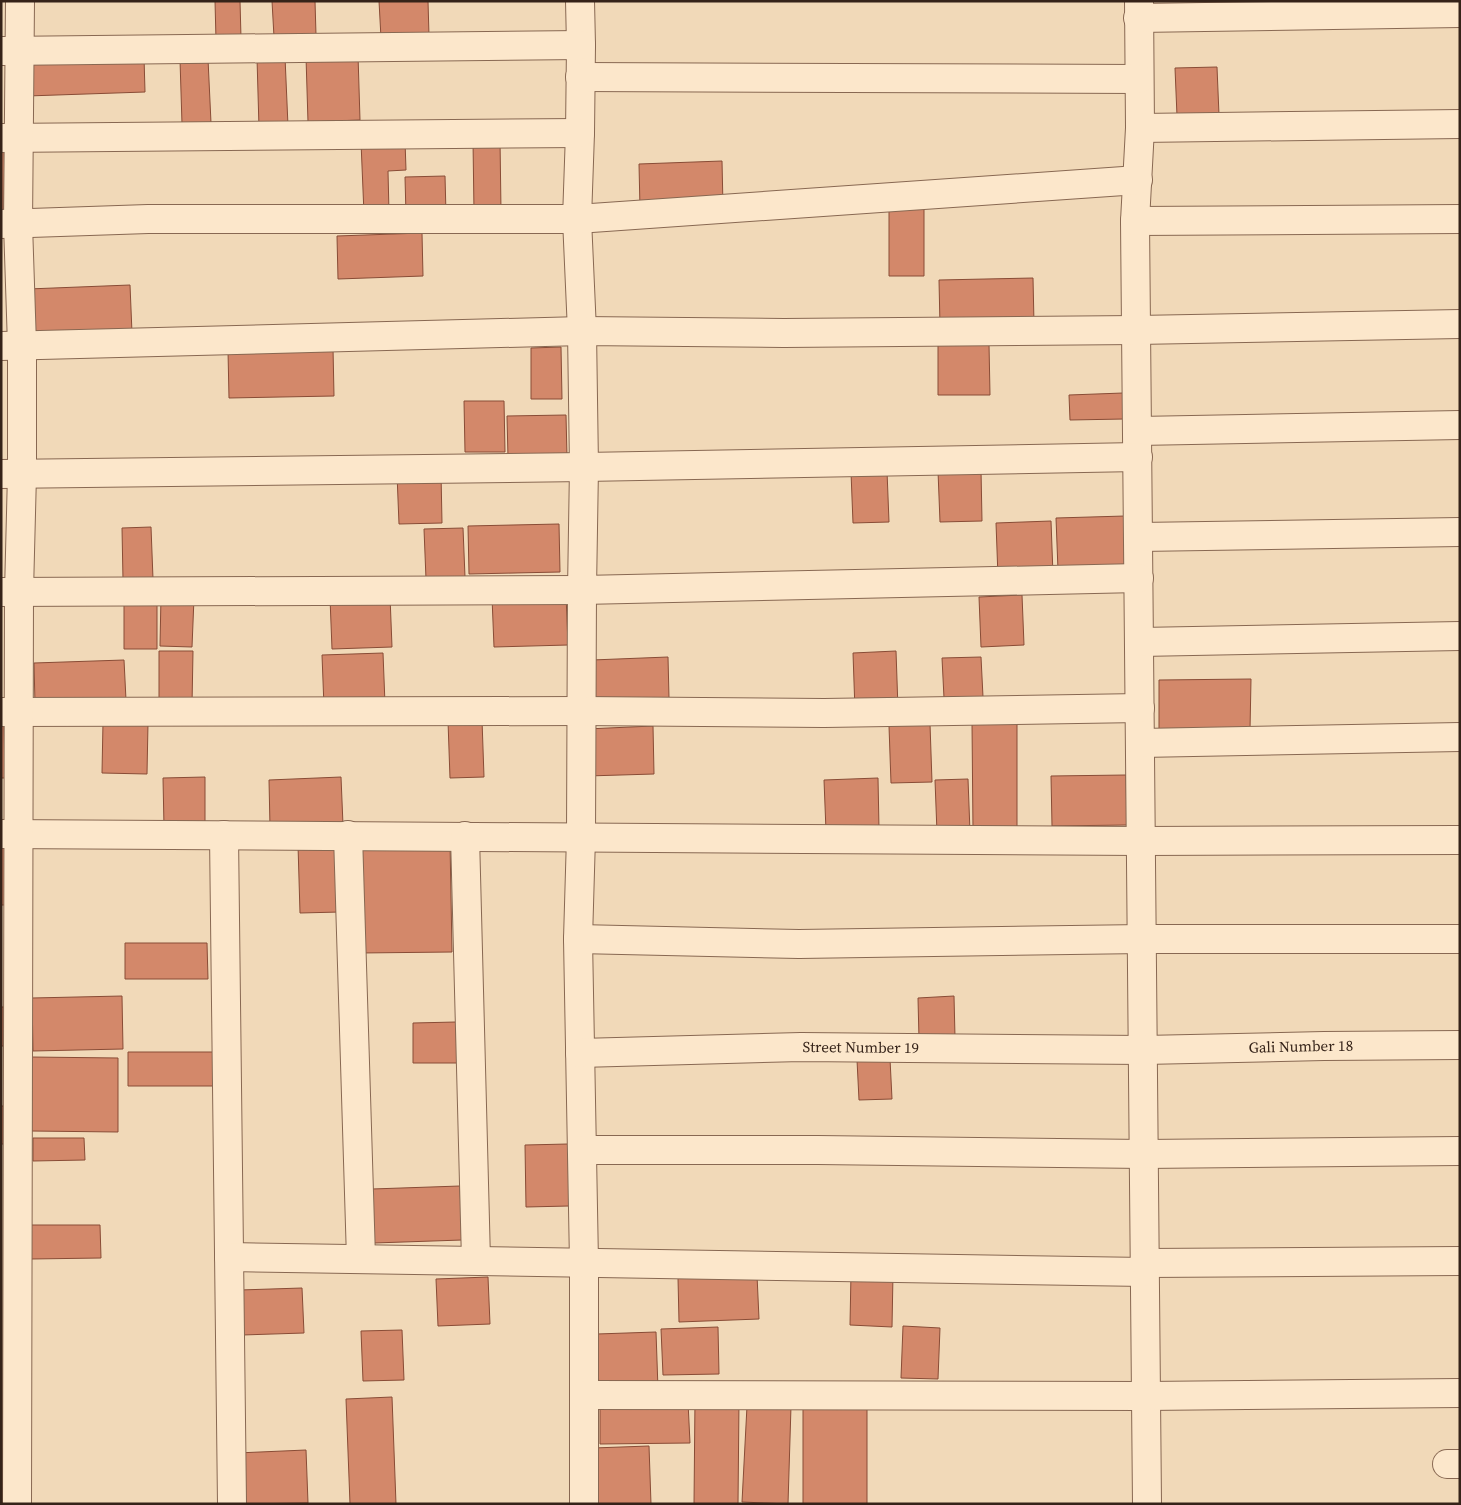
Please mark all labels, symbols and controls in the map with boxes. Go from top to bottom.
street label: Gali Number 18 [1248,1035,1353,1058]
street label: Street Number 19 [803,1036,919,1058]

